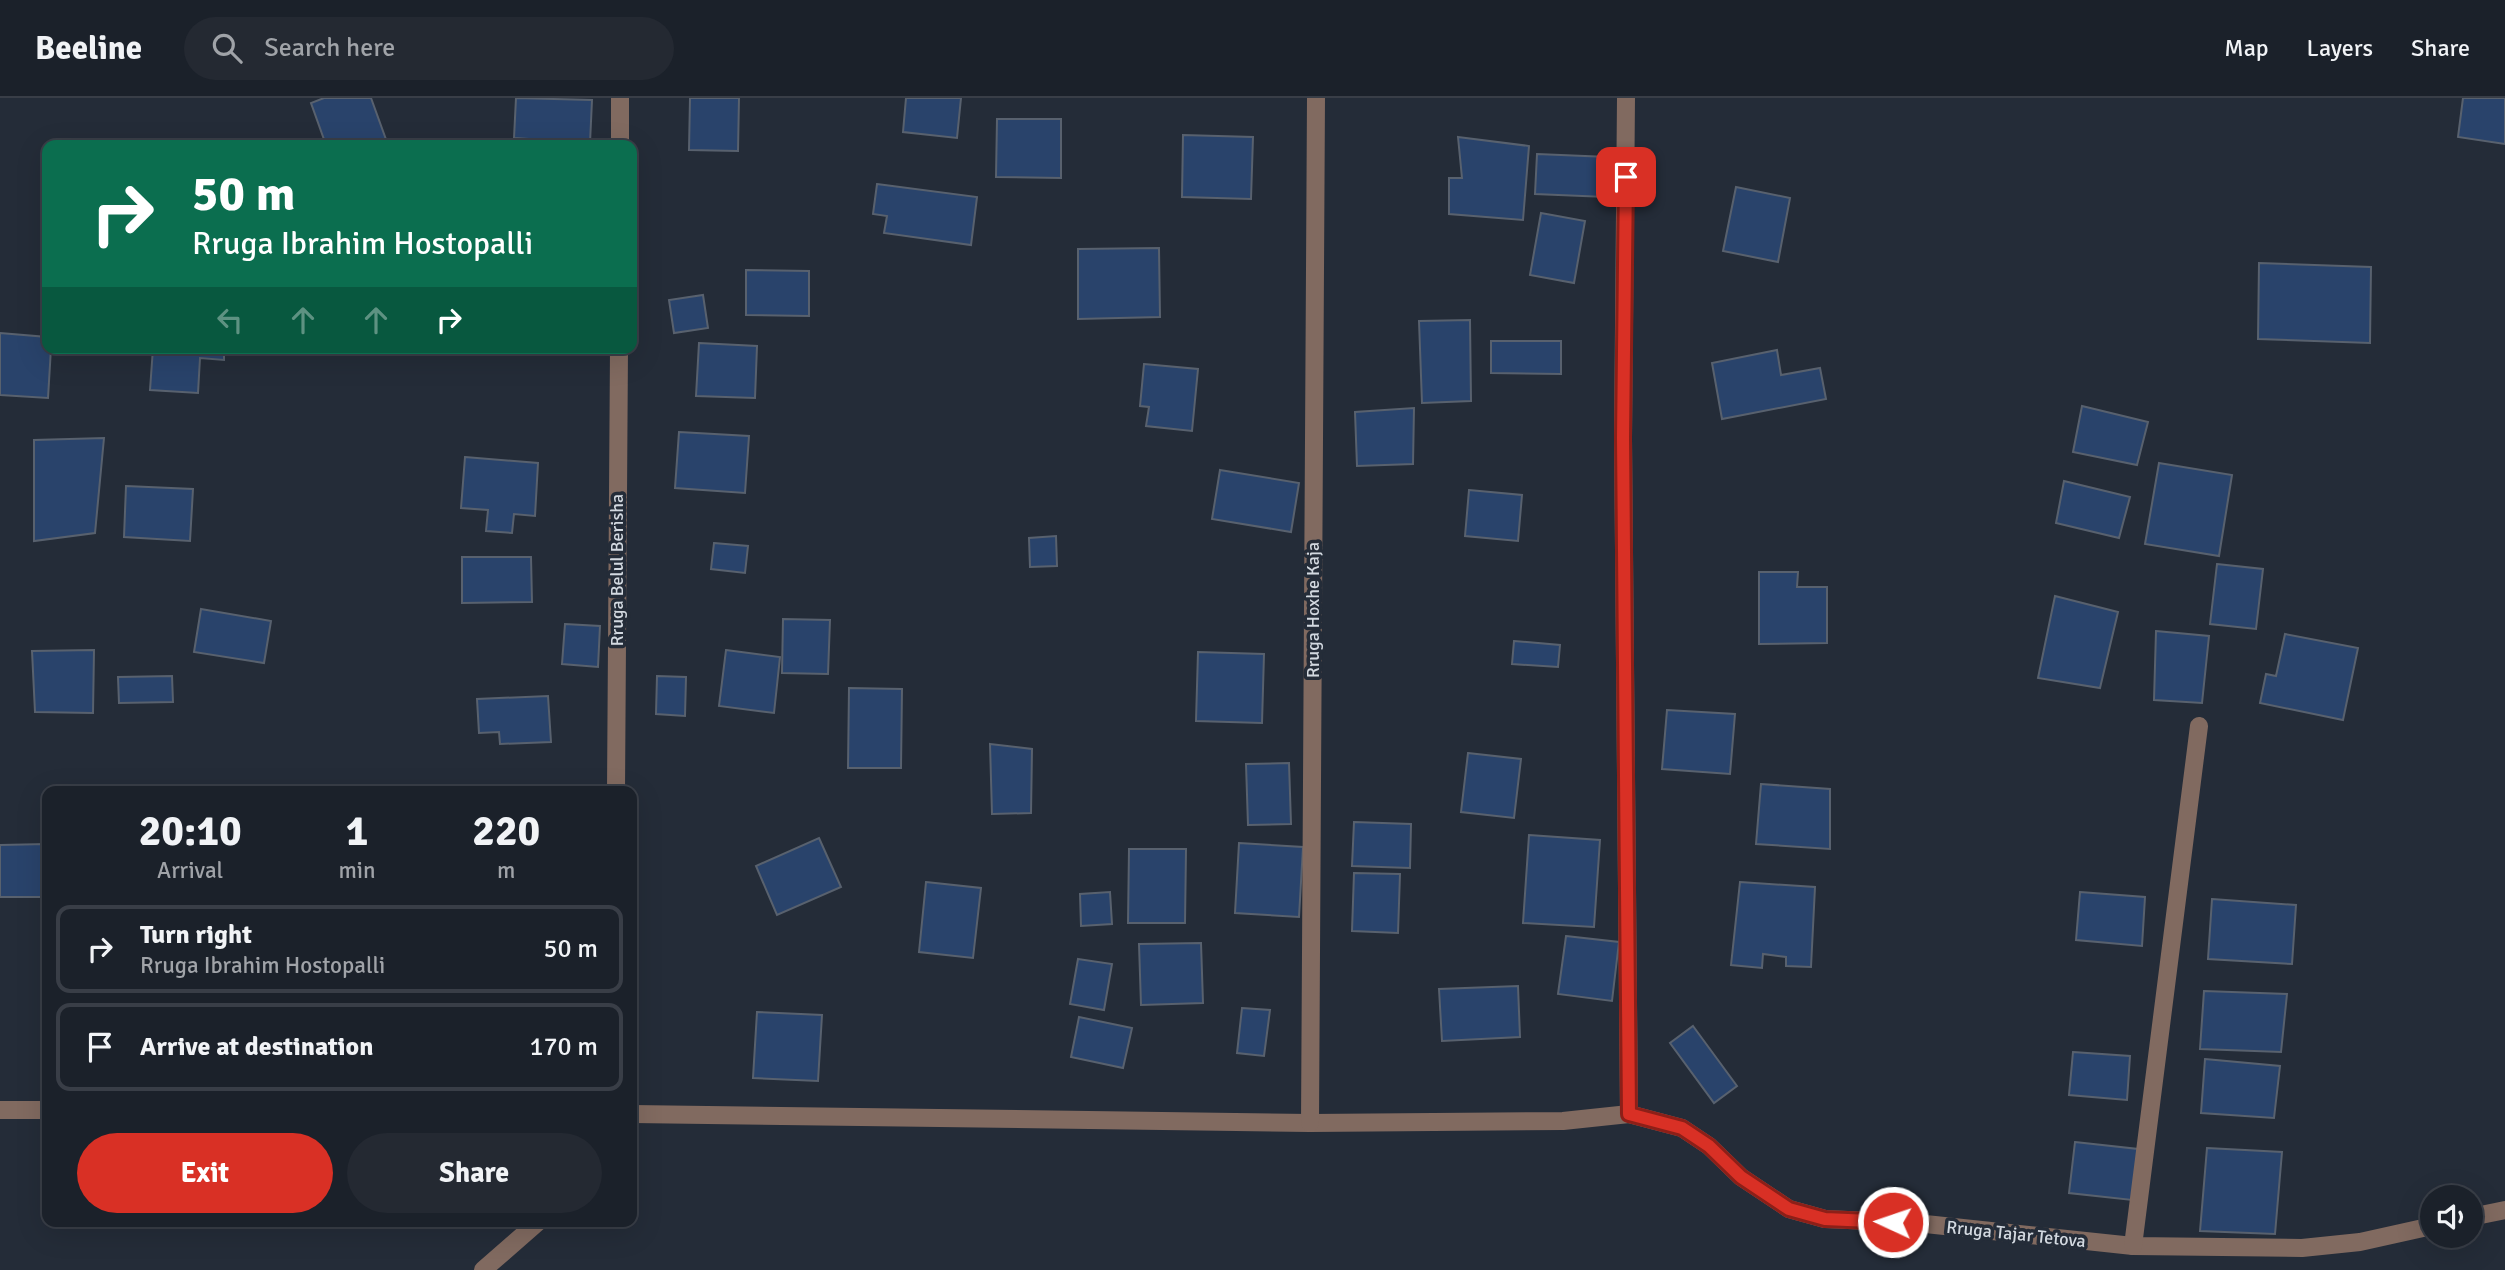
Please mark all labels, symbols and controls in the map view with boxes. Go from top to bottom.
search box [184,17,674,80]
text: Beeline [35,28,142,69]
icon: search [208,29,246,67]
text: Search here [264,32,395,64]
text: Map [2224,33,2269,63]
text: Layers [2307,33,2373,63]
text: Share [2411,33,2470,63]
pin [1596,147,1656,207]
icon: arrive [1607,158,1645,196]
text: 50 m [192,164,295,224]
icon: right [77,168,168,259]
text: Rruga Ibrahim Hostopalli [192,224,533,263]
icon: left [211,301,249,339]
icon: ahead [284,301,322,339]
icon: ahead [357,301,395,339]
icon: right [430,301,468,339]
street label: Rruga Belul Berisha [606,494,628,646]
street label: Rruga Hoxhe Kaja [1302,542,1324,678]
text: 20:10 [139,806,242,857]
text: 1 [346,806,368,857]
text: 220 [472,806,540,857]
text: Arrival [157,856,223,885]
text: min [338,856,376,885]
text: m [497,856,515,885]
text: Turn right [140,919,252,951]
icon: right [81,930,119,968]
text: 50 m [543,933,598,965]
text: Rruga Ibrahim Hostopalli [140,951,385,980]
icon: arrive [81,1028,119,1066]
text: Arrive at destination [140,1031,373,1063]
text: 170 m [529,1031,598,1063]
button: Exit [77,1133,333,1213]
button: Share [347,1133,602,1213]
position arrow [1856,1185,1930,1259]
map controls [2420,1185,2483,1248]
button: sound [2420,1185,2483,1248]
street label: Rruga Tajar Tetova [1945,1216,2087,1252]

